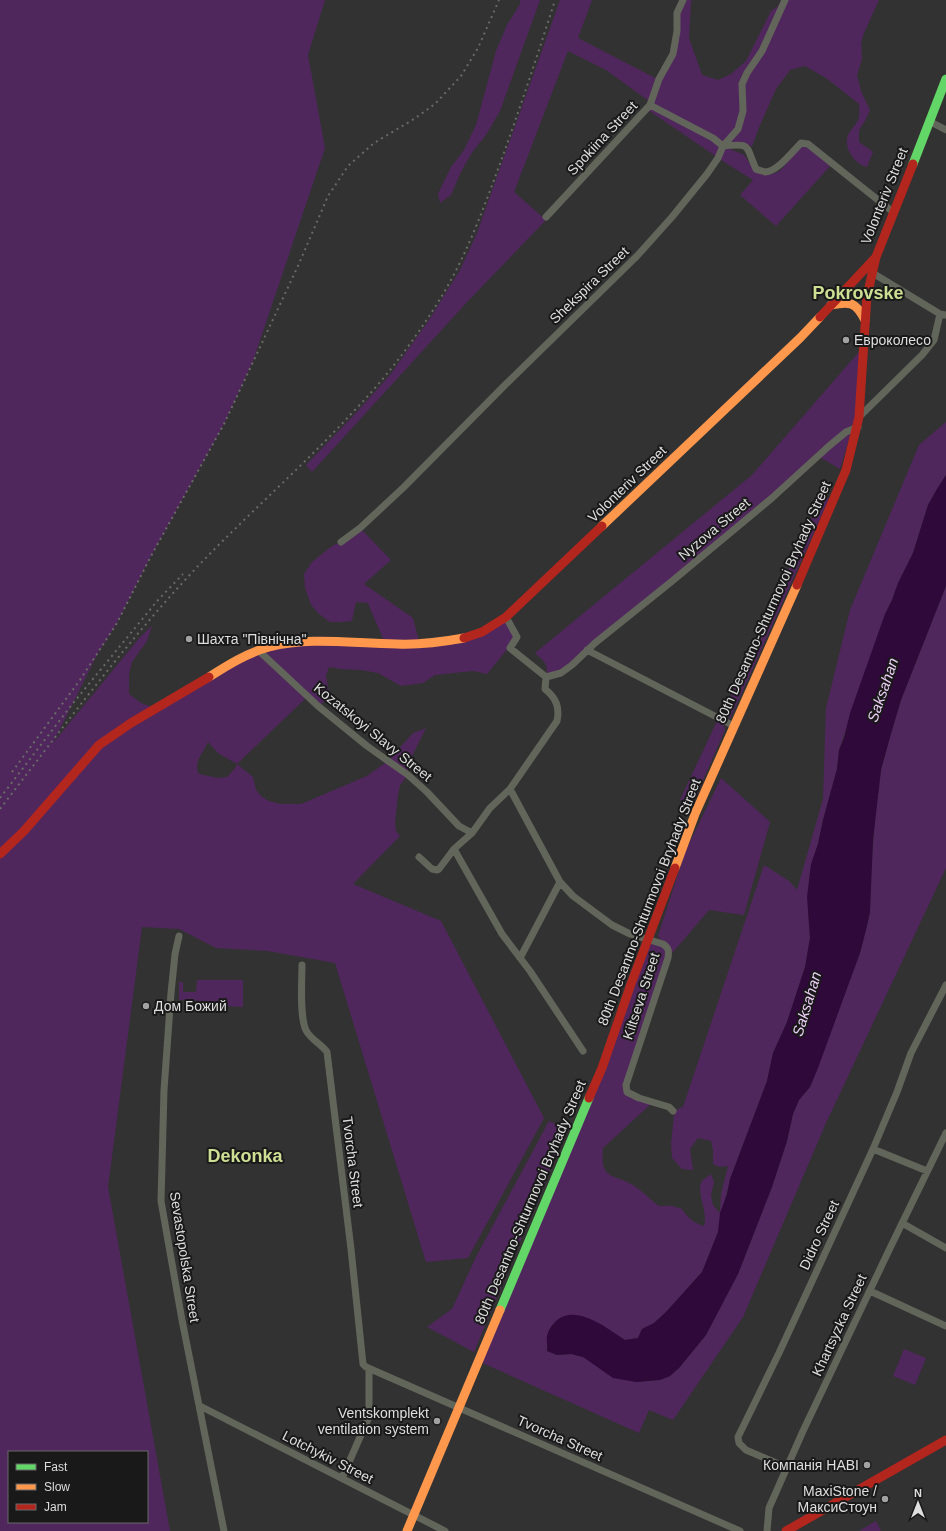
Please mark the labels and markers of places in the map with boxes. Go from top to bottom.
place label: Евроколесо [854,332,931,348]
marker: Евроколесо [841,335,851,345]
place label: Шахта "Північна" [197,631,307,647]
marker: Шахта "Північна" [184,634,194,644]
place label: Дом Божий [154,998,227,1014]
marker: Дом Божий [141,1001,151,1011]
place label: Ventskomplekt ventilation system [318,1405,429,1437]
marker: Ventskomplekt ventilation system [432,1416,442,1426]
place label: Компанія НАВІ [763,1457,859,1473]
marker: Компанія НАВІ [862,1460,872,1470]
place label: MaxiStone / МаксиСтоун [798,1483,877,1515]
marker: MaxiStone / МаксиСтоун [880,1494,890,1504]

